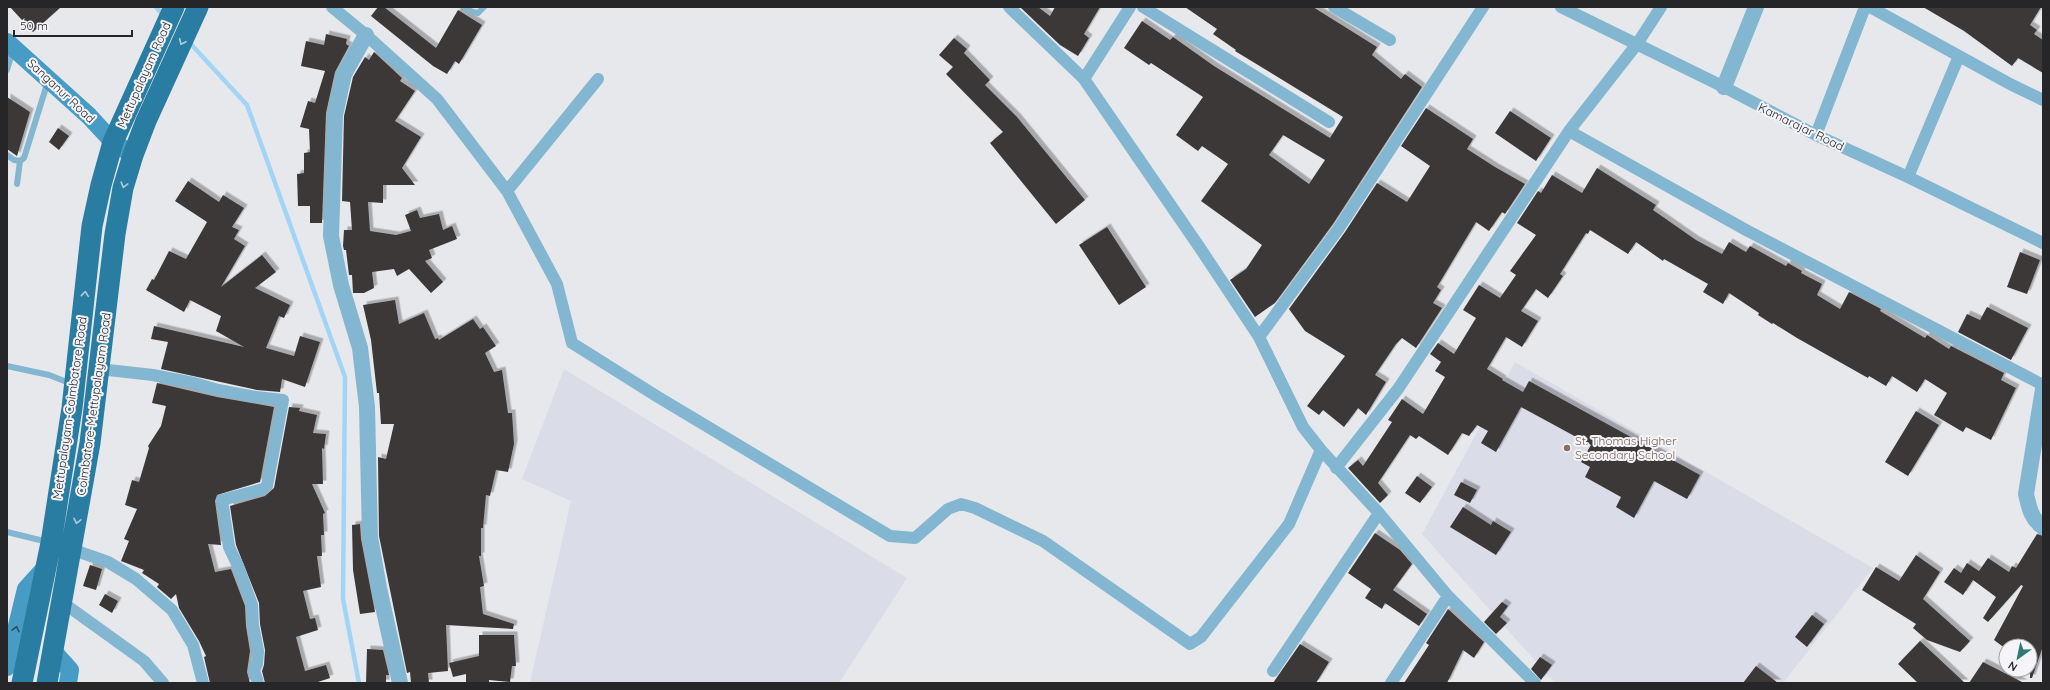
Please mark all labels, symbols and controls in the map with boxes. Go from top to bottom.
scale bar [14,12,132,38]
text: 50 m [20,18,48,33]
street label: Mettupalayam Road [113,20,174,130]
one-way arrow [179,38,187,46]
street label: Sanganur Road [24,55,98,126]
street label: Kamarajar Road [1756,99,1847,154]
one-way arrow [121,181,129,188]
one-way arrow [80,291,89,297]
street label: Coimbatore-Mettupalayam Road [73,312,114,496]
street label: Mettupalayam-Coimbatore Road [49,316,90,500]
place label: St. Thomas Higher Secondary School [1575,433,1677,462]
marker: St. Thomas Higher Secondary School [1562,443,1572,453]
one-way arrow [73,518,81,524]
one-way arrow [11,626,20,633]
north arrow [1998,638,2038,678]
text: N [2005,658,2020,674]

